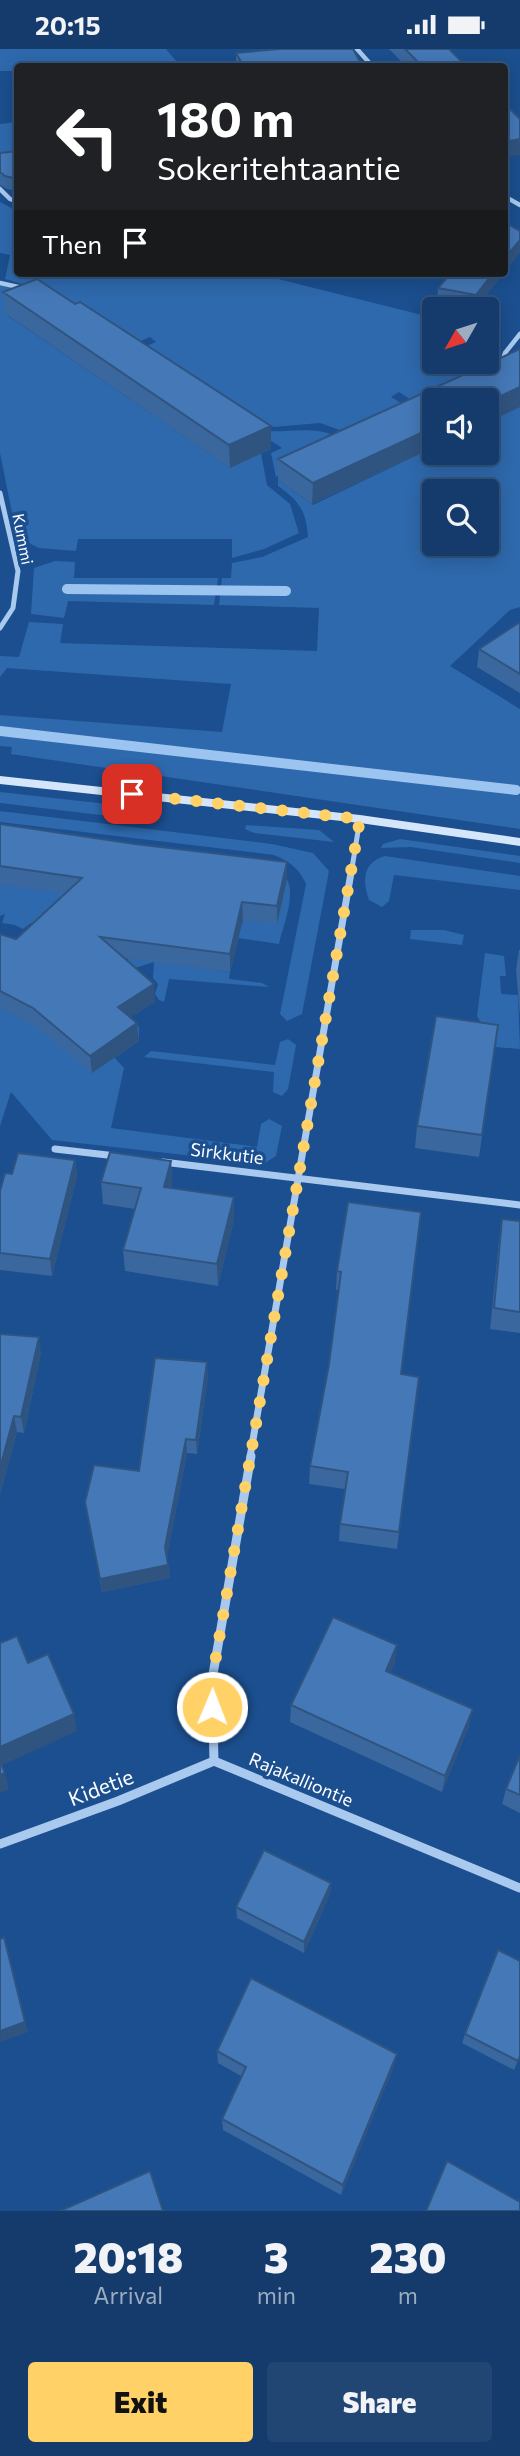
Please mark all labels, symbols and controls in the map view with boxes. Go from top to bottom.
text: 20:15 [35,9,101,40]
text: 180 m [157,87,294,147]
icon: left [42,91,133,182]
text: Sokeritehtaantie [157,147,401,187]
icon: arrive [116,224,154,262]
text: Then [42,228,102,259]
north arrow [422,297,499,375]
map controls [422,297,499,556]
button: sound [422,388,499,465]
button: search [422,479,499,556]
street label: Kummi [9,512,38,566]
pin [102,764,162,824]
icon: arrive [113,775,151,813]
street label: Sirkkutie [189,1138,265,1168]
position arrow [175,1670,249,1744]
street label: Rajakalliontie [246,1747,357,1811]
street label: Kidetie [64,1763,137,1810]
text: 20:18 [73,2230,183,2282]
text: 3 [264,2230,289,2282]
text: 230 [369,2230,447,2282]
text: Arrival [94,2281,163,2309]
text: min [257,2281,296,2309]
text: m [398,2281,418,2309]
button: Exit [28,2362,253,2442]
button: Share [267,2362,492,2442]

